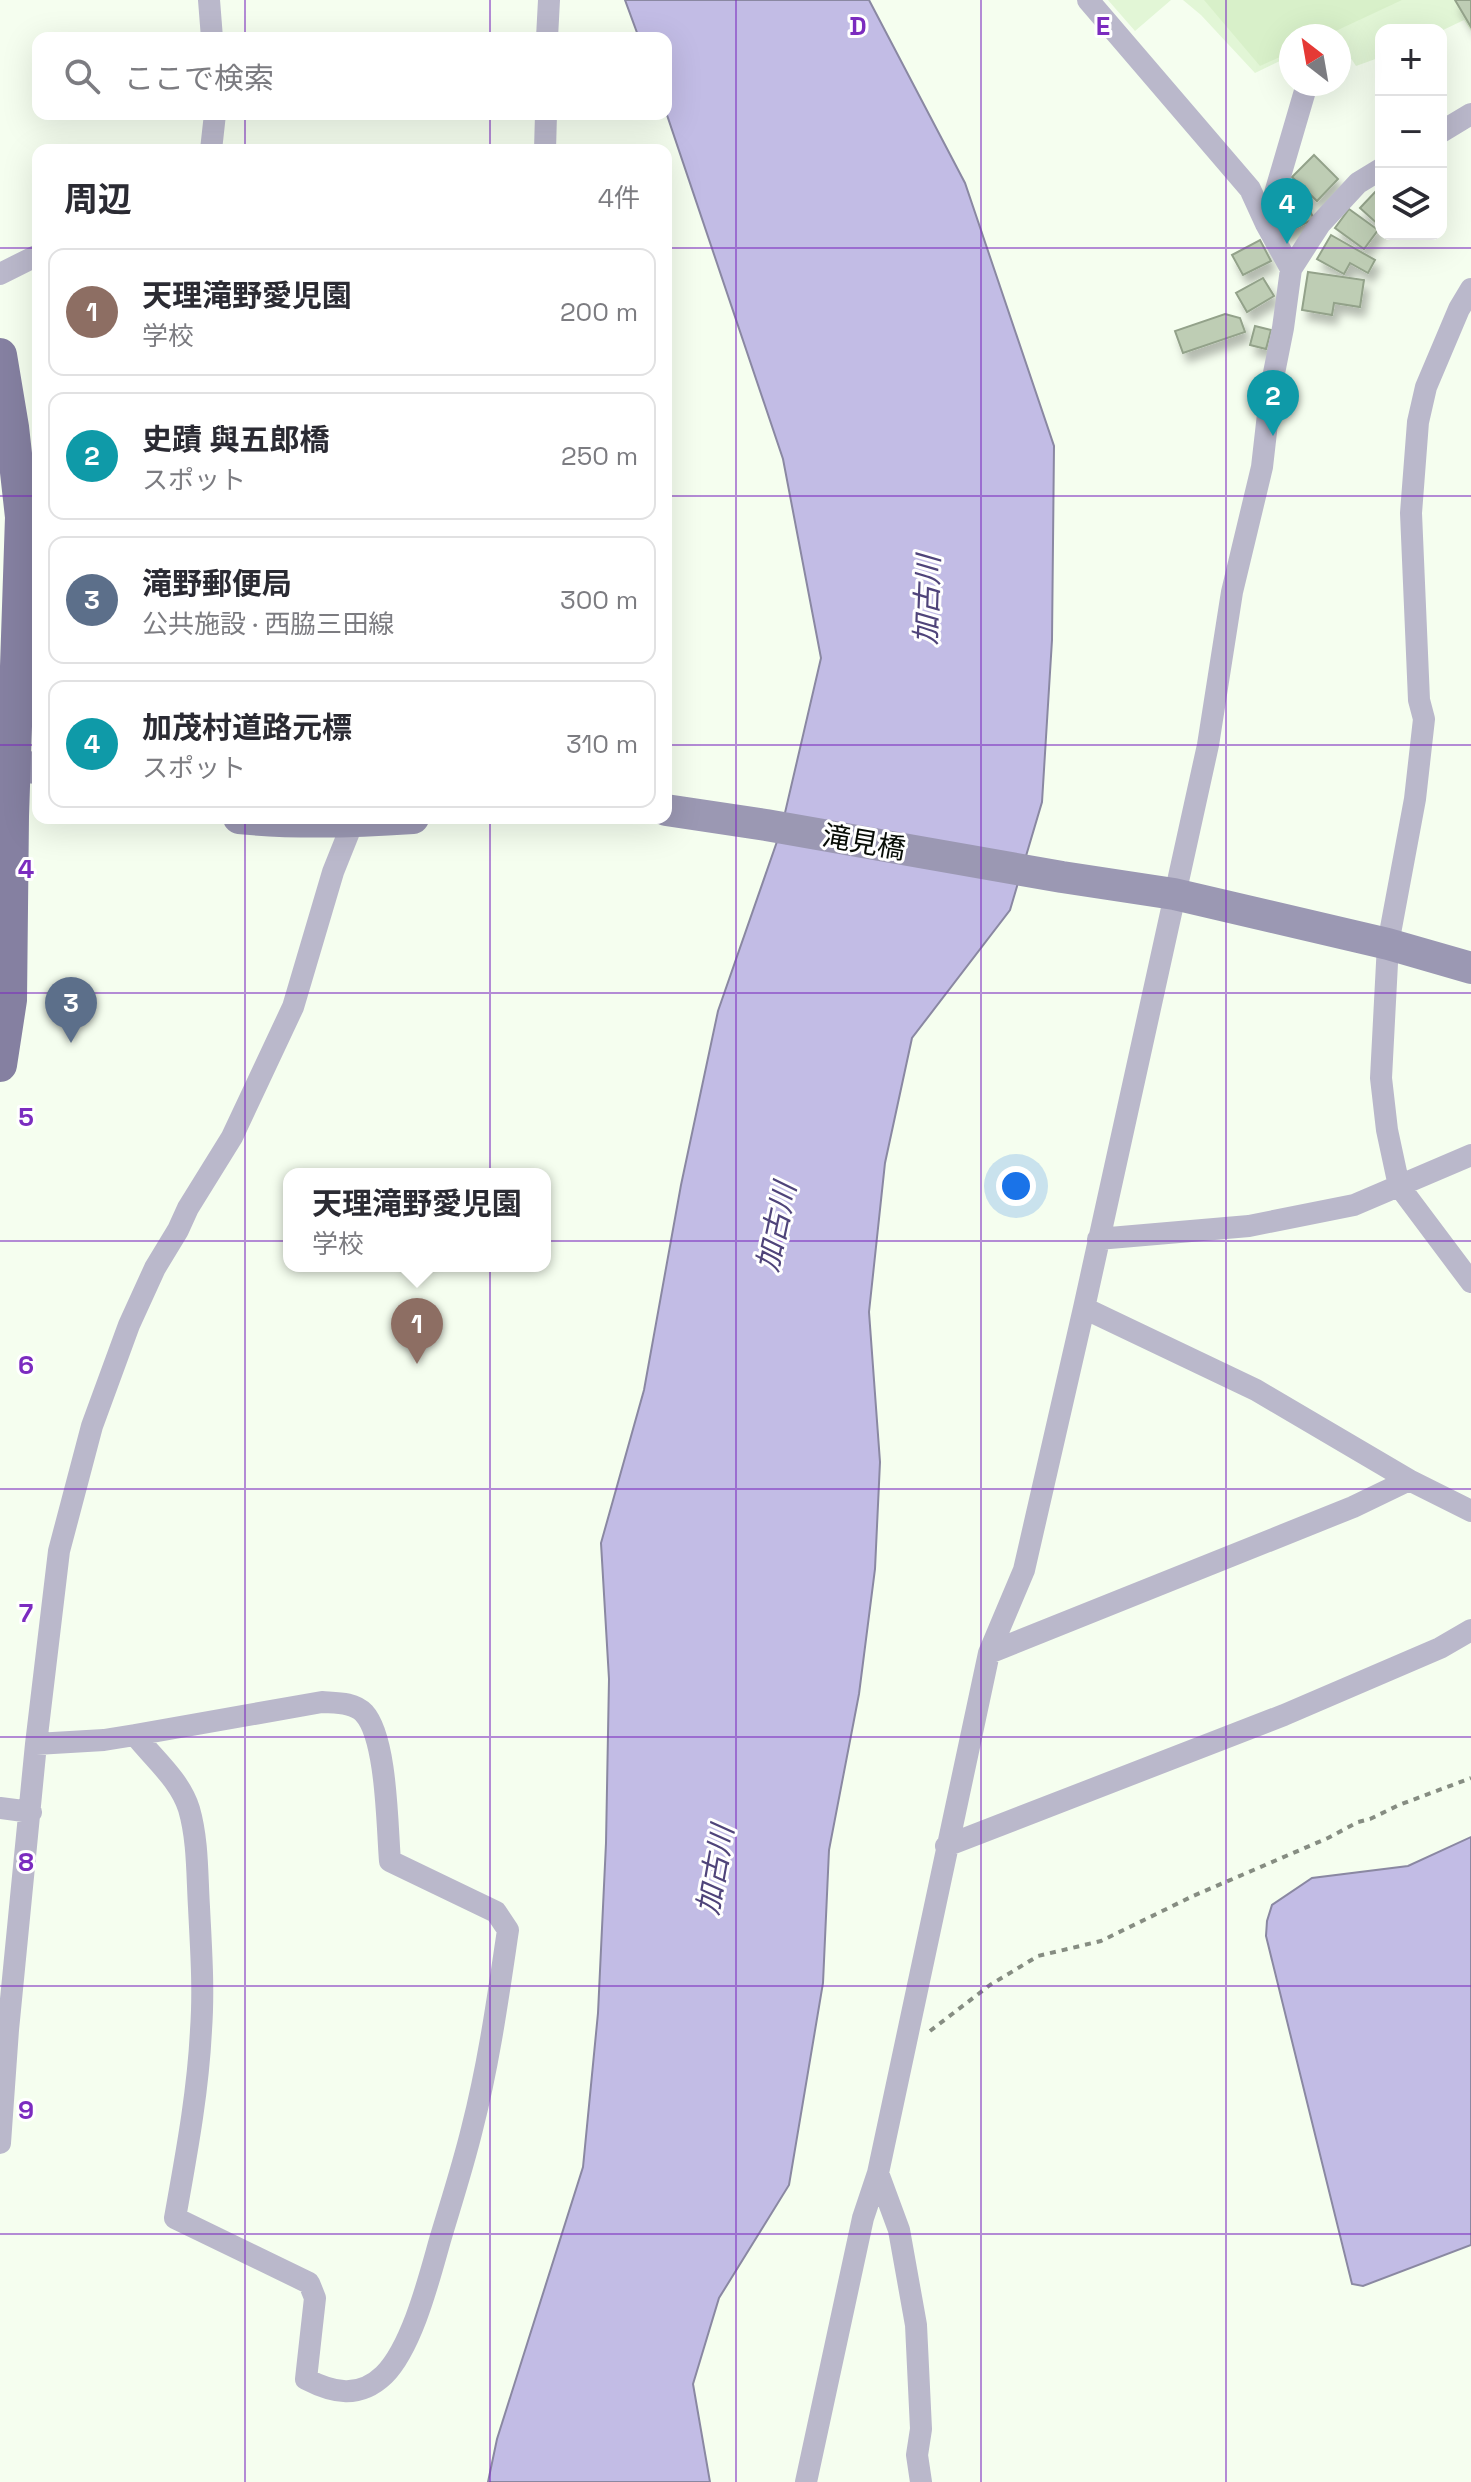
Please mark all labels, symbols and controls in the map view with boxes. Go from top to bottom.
text: D [849,9,867,43]
text: E [1096,9,1110,43]
north arrow [1279,24,1351,96]
map controls [1375,24,1447,240]
button: + [1375,24,1447,96]
search box [32,32,672,120]
icon: search [60,54,104,98]
text: ここで検索 [124,59,274,98]
button: − [1375,96,1447,168]
button: layers [1375,168,1447,240]
text: 周辺 [64,178,132,221]
pin: 4 [1261,178,1313,244]
text: 4件 [598,181,640,215]
text: 天理滝野愛児園 [142,276,352,315]
text: 1 [86,295,98,329]
text: 200 m [560,295,638,329]
text: 学校 [142,319,194,353]
pin: 2 [1247,370,1299,436]
text: 史蹟 與五郎橋 [142,420,330,459]
text: 2 [84,439,100,473]
text: 250 m [561,439,638,473]
text: スポット [142,463,246,497]
water label: 加古川 [906,551,948,646]
text: 滝野郵便局 [142,564,292,603]
text: 3 [84,583,100,617]
text: 300 m [560,583,638,617]
text: 公共施設 · 西脇三田線 [142,607,394,641]
text: 加茂村道路元標 [142,708,352,747]
text: 4 [84,727,100,761]
text: 310 m [566,727,638,761]
text: スポット [142,751,246,785]
street label: 滝見橋 [820,817,908,867]
text: 4 [18,852,34,886]
pin: 3 [45,977,97,1043]
text: 5 [18,1100,34,1134]
your location [996,1166,1036,1206]
popup [283,1168,551,1272]
water label: 加古川 [748,1176,805,1275]
text: 天理滝野愛児園 [312,1184,522,1223]
text: 学校 [312,1227,364,1261]
pin: 1 [391,1298,443,1364]
text: 6 [18,1348,34,1382]
text: 7 [19,1596,33,1630]
water label: 加古川 [688,1819,743,1918]
text: 8 [18,1845,34,1879]
text: 9 [18,2093,34,2127]

